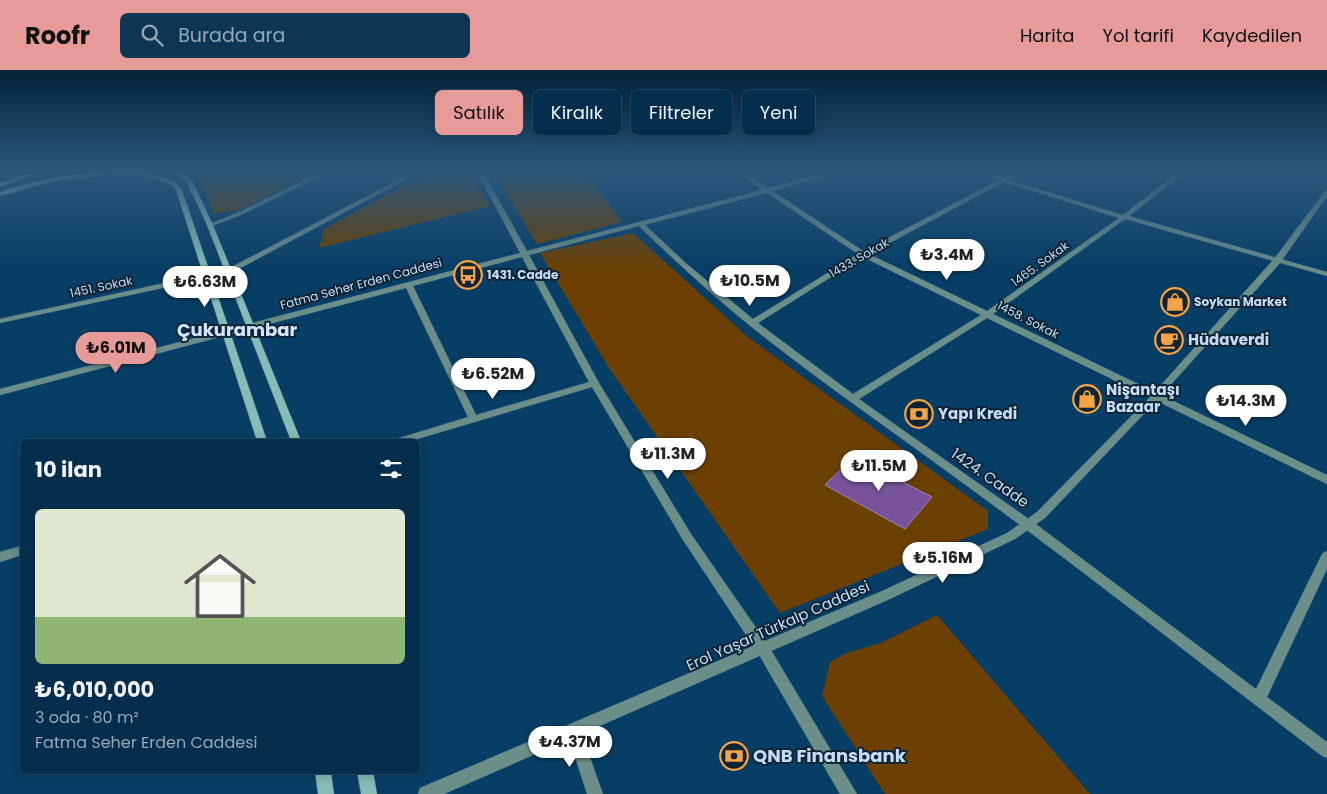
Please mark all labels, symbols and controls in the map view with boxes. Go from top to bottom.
search box [120,13,470,58]
text: Roofr [25,19,90,52]
icon: search [138,21,166,49]
text: Burada ara [178,22,285,49]
text: Harita [1020,23,1074,48]
text: Yol tarifi [1102,23,1174,48]
text: Kaydedilen [1202,23,1302,48]
chip: Satılık [435,90,523,135]
chip: Kiralık [533,90,621,135]
chip: Filtreler [631,90,732,135]
chip: Yeni [742,90,815,135]
street label: 1433. Sokak [826,233,892,282]
street label: 1465. Sokak [1007,236,1073,290]
pin: ₺3.4M [912,238,982,281]
text: ₺3.4M [920,243,974,266]
street label: Fatma Seher Erden Caddesi [278,254,444,313]
bus stop icon: 1431. Cadde [453,260,483,290]
pin: ₺10.5M [709,264,791,307]
pin: ₺6.63M [164,266,246,308]
place label: 1431. Cadde [487,266,559,283]
text: ₺10.5M [720,269,780,292]
text: ₺6.63M [174,270,236,293]
street label: 1451. Sokak [68,271,135,301]
shop icon: Soykan Market [1160,287,1190,317]
place label: Soykan Market [1194,293,1287,310]
street label: 1458. Sokak [994,297,1063,343]
district label: Çukurambar [177,317,297,342]
cafe icon: Hüdaverdi [1154,325,1184,355]
place label: Hüdaverdi [1188,329,1269,350]
pin: ₺6.01M [75,332,157,374]
text: ₺6.01M [86,336,146,359]
pin: ₺6.52M [452,358,534,400]
text: ₺6.52M [462,362,524,385]
place label: Nişantaşı Bazaar [1106,379,1180,417]
shop icon: Nişantaşı Bazaar [1072,384,1102,414]
pin: ₺14.3M [1205,384,1287,427]
text: ₺14.3M [1216,389,1276,412]
bank icon: Yapı Kredi [904,399,934,429]
place label: Yapı Kredi [938,403,1017,424]
pin: ₺11.3M [627,438,709,480]
text: ₺11.3M [641,442,695,465]
street label: 1424. Cadde [947,443,1033,512]
pin: ₺11.5M [838,450,920,492]
text: ₺11.5M [852,454,906,477]
text: 10 ilan [35,455,102,484]
icon: filters [377,455,405,483]
icon: home [175,541,265,631]
pin: ₺5.16M [902,542,984,584]
text: ₺5.16M [913,546,973,569]
street label: Erol Yaşar Türkalp Caddesi [683,576,873,676]
text: ₺6,010,000 [35,675,154,704]
text: 3 oda · 80 m² [35,706,139,729]
pin: ₺4.37M [529,726,611,768]
text: ₺4.37M [539,730,601,753]
text: Fatma Seher Erden Caddesi [35,731,257,754]
bank icon: QNB Finansbank [719,741,749,771]
place label: QNB Finansbank [753,743,907,768]

